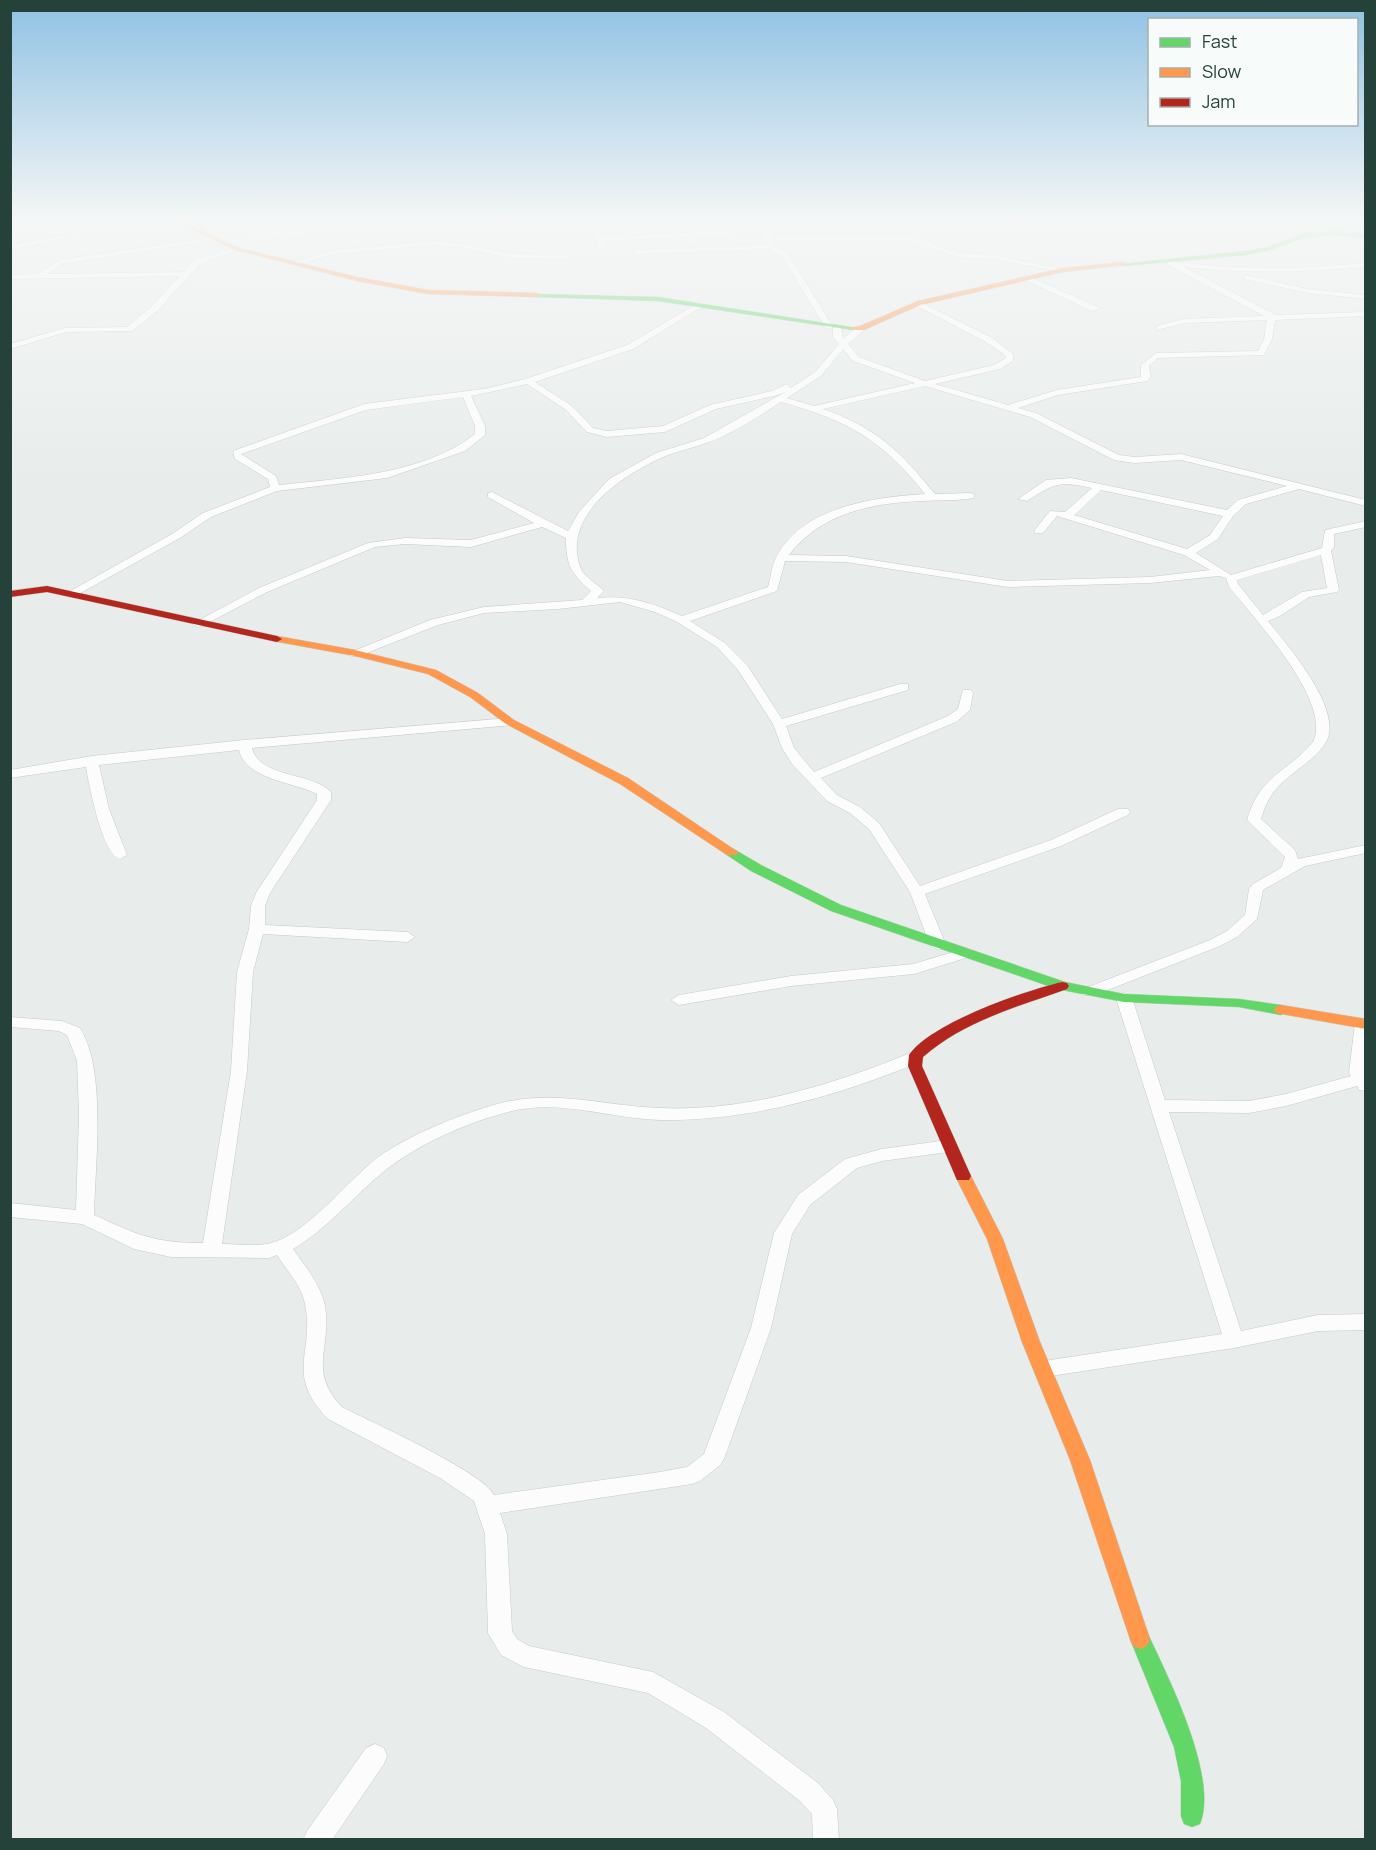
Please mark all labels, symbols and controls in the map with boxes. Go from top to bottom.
legend [1148,18,1358,126]
text: Fast [1202,29,1237,53]
text: Slow [1202,59,1242,83]
text: Jam [1202,89,1236,113]

